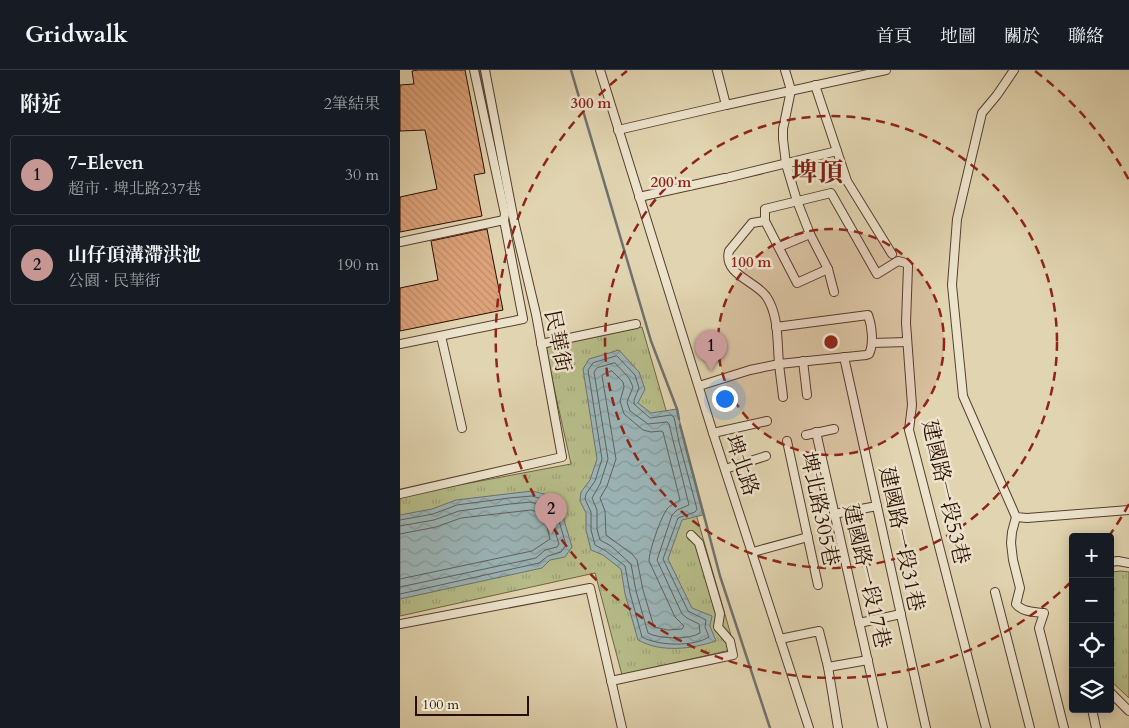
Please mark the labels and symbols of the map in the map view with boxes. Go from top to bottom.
text: 300 m [571,93,612,113]
district label: 埤頂 [791,155,843,190]
text: 200 m [651,172,692,192]
text: 100 m [731,252,772,272]
street label: 民華街 [537,307,578,375]
pin: 1 [695,330,727,371]
centre of rings [822,333,840,351]
your location [712,386,738,412]
street label: 建國路一段53巷 [915,417,976,567]
street label: 埤北路 [718,431,765,500]
street label: 埤北路305巷 [793,449,846,569]
street label: 建國路一段31巷 [872,464,931,614]
pin: 2 [535,493,567,534]
street label: 建國路一段17巷 [836,501,897,651]
scale bar [415,693,529,716]

